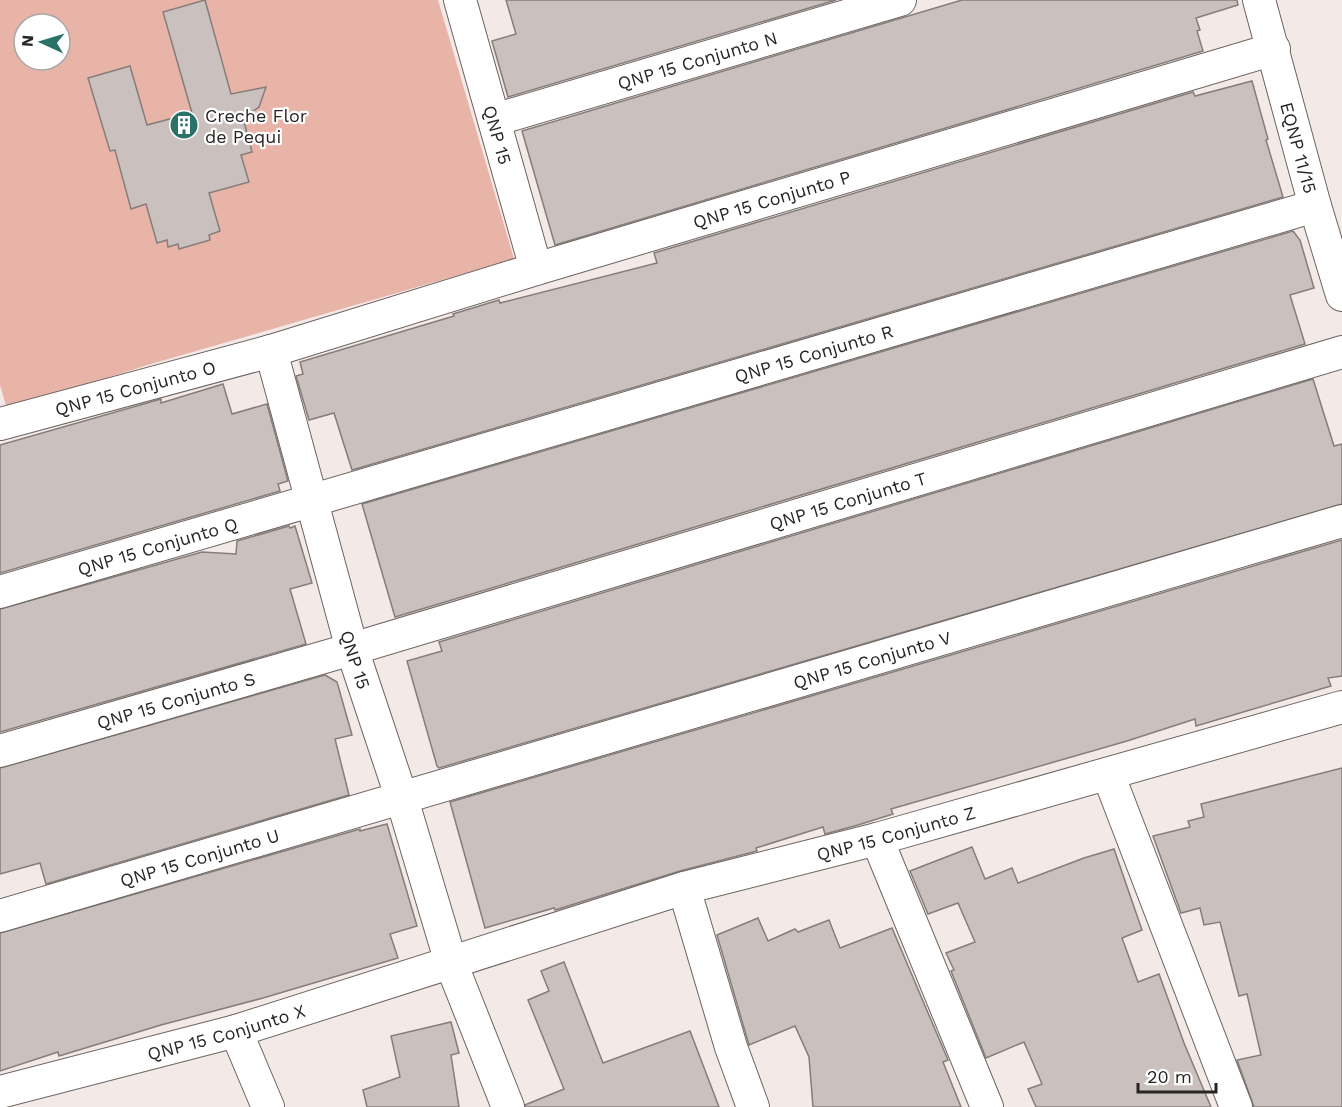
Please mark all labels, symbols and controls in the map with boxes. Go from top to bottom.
north arrow [12,12,72,72]
street label: QNP 15 Conjunto N [615,26,780,93]
text: N [18,34,37,48]
street label: EQNP 11/15 [1277,100,1322,196]
street label: QNP 15 [480,103,516,167]
place label: Creche Flor de Pequi [205,105,307,147]
building icon: Creche Flor de Pequi [168,109,200,141]
street label: QNP 15 Conjunto P [690,165,853,232]
street label: QNP 15 Conjunto R [732,320,896,386]
street label: QNP 15 Conjunto O [52,356,218,419]
street label: QNP 15 Conjunto T [767,467,929,534]
street label: QNP 15 Conjunto Q [75,512,240,579]
street label: QNP 15 Conjunto V [791,626,954,692]
street label: QNP 15 [337,628,375,692]
street label: QNP 15 Conjunto S [94,667,257,733]
street label: QNP 15 Conjunto Z [814,801,978,864]
street label: QNP 15 Conjunto U [117,824,282,891]
street label: QNP 15 Conjunto X [145,999,308,1064]
scale bar [1138,1056,1216,1094]
text: 20 m [1147,1066,1192,1087]

